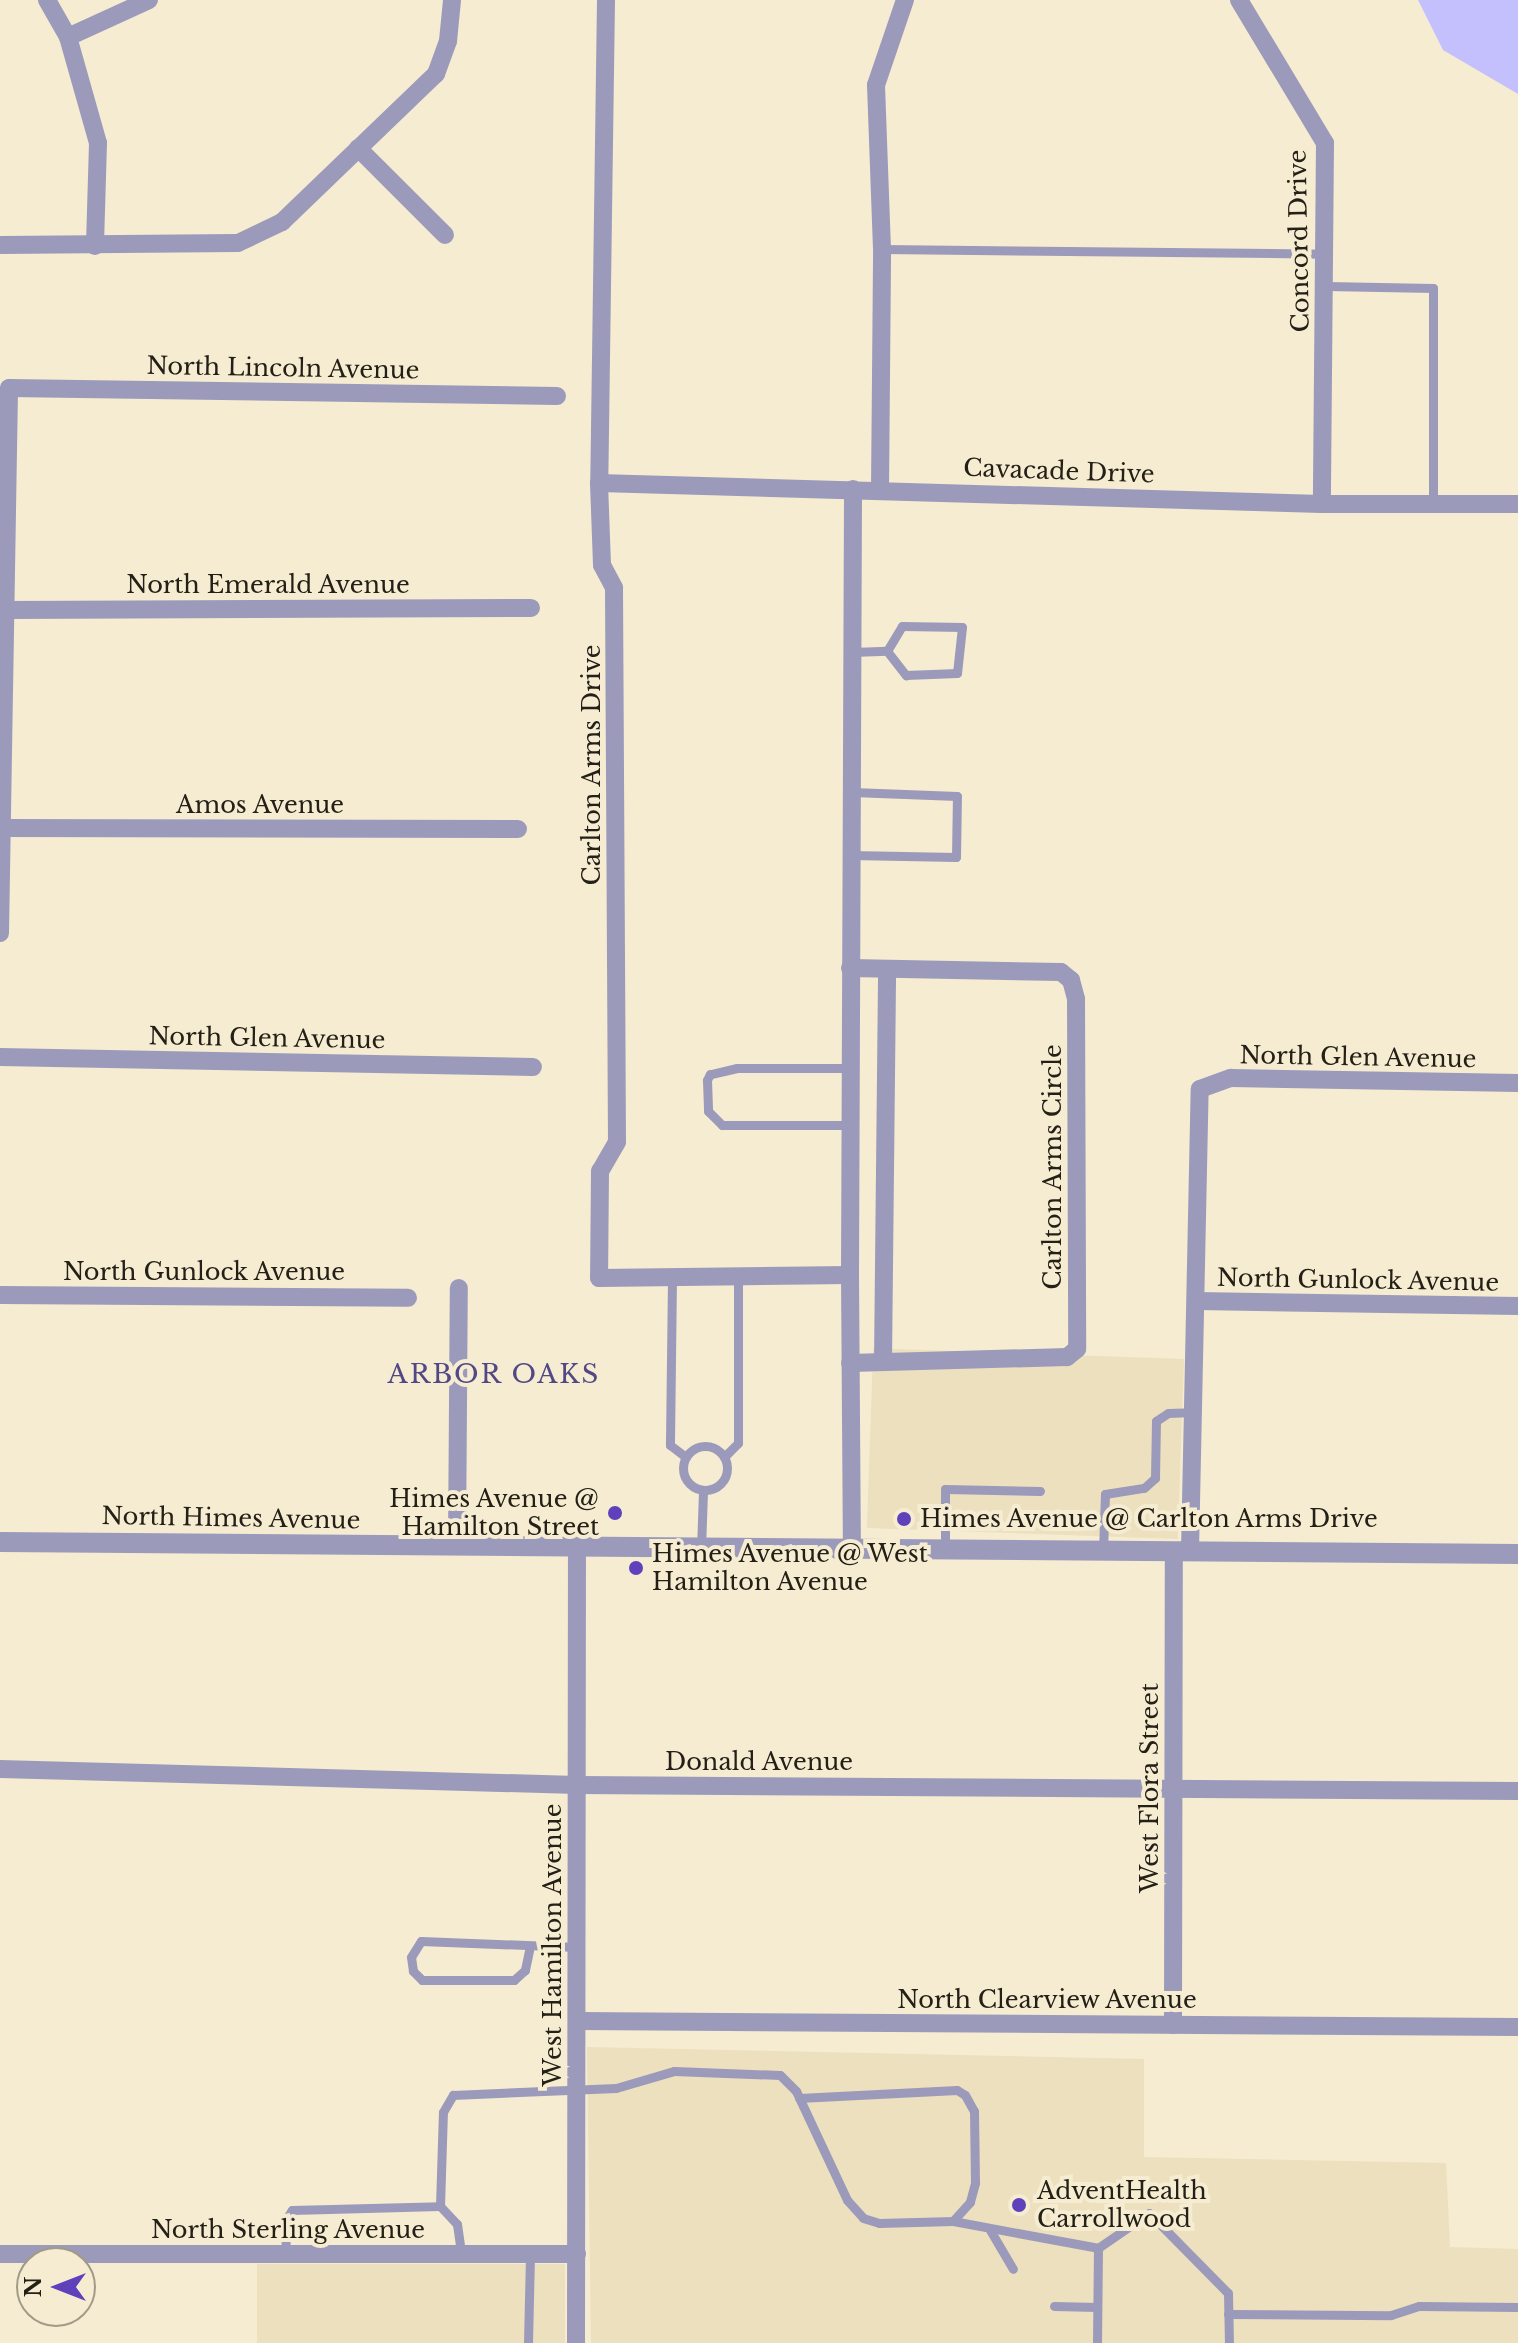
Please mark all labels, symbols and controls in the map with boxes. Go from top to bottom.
street label: Concord Drive [1283,149,1315,333]
street label: North Lincoln Avenue [146,351,420,385]
street label: Cavacade Drive [963,453,1155,489]
street label: North Emerald Avenue [126,571,410,599]
street label: Carlton Arms Drive [578,644,606,886]
street label: Amos Avenue [175,791,345,819]
street label: North Glen Avenue [148,1022,386,1054]
street label: North Glen Avenue [1239,1041,1477,1073]
street label: Carlton Arms Circle [1039,1044,1067,1290]
street label: North Gunlock Avenue [62,1258,346,1286]
street label: North Gunlock Avenue [1216,1263,1500,1297]
district label: ARBOR OAKS [387,1359,601,1391]
place label: Himes Avenue @ Hamilton Street [388,1485,599,1541]
street label: North Himes Avenue [101,1501,361,1535]
marker: Himes Avenue @ Hamilton Street [606,1504,624,1522]
place label: Himes Avenue @ Carlton Arms Drive [920,1505,1380,1533]
marker: Himes Avenue @ Carlton Arms Drive [895,1510,913,1528]
place label: Himes Avenue @ West Hamilton Avenue [652,1540,930,1596]
marker: Himes Avenue @ West Hamilton Avenue [627,1559,645,1577]
street label: West Flora Street [1136,1683,1164,1893]
street label: Donald Avenue [664,1748,854,1776]
street label: West Hamilton Avenue [539,1803,567,2087]
street label: North Clearview Avenue [896,1986,1198,2014]
place label: AdventHealth Carrollwood [1037,2177,1207,2233]
marker: AdventHealth Carrollwood [1008,2194,1030,2216]
street label: North Sterling Avenue [150,2216,426,2244]
north arrow [16,2247,96,2327]
text: N [20,2277,47,2297]

